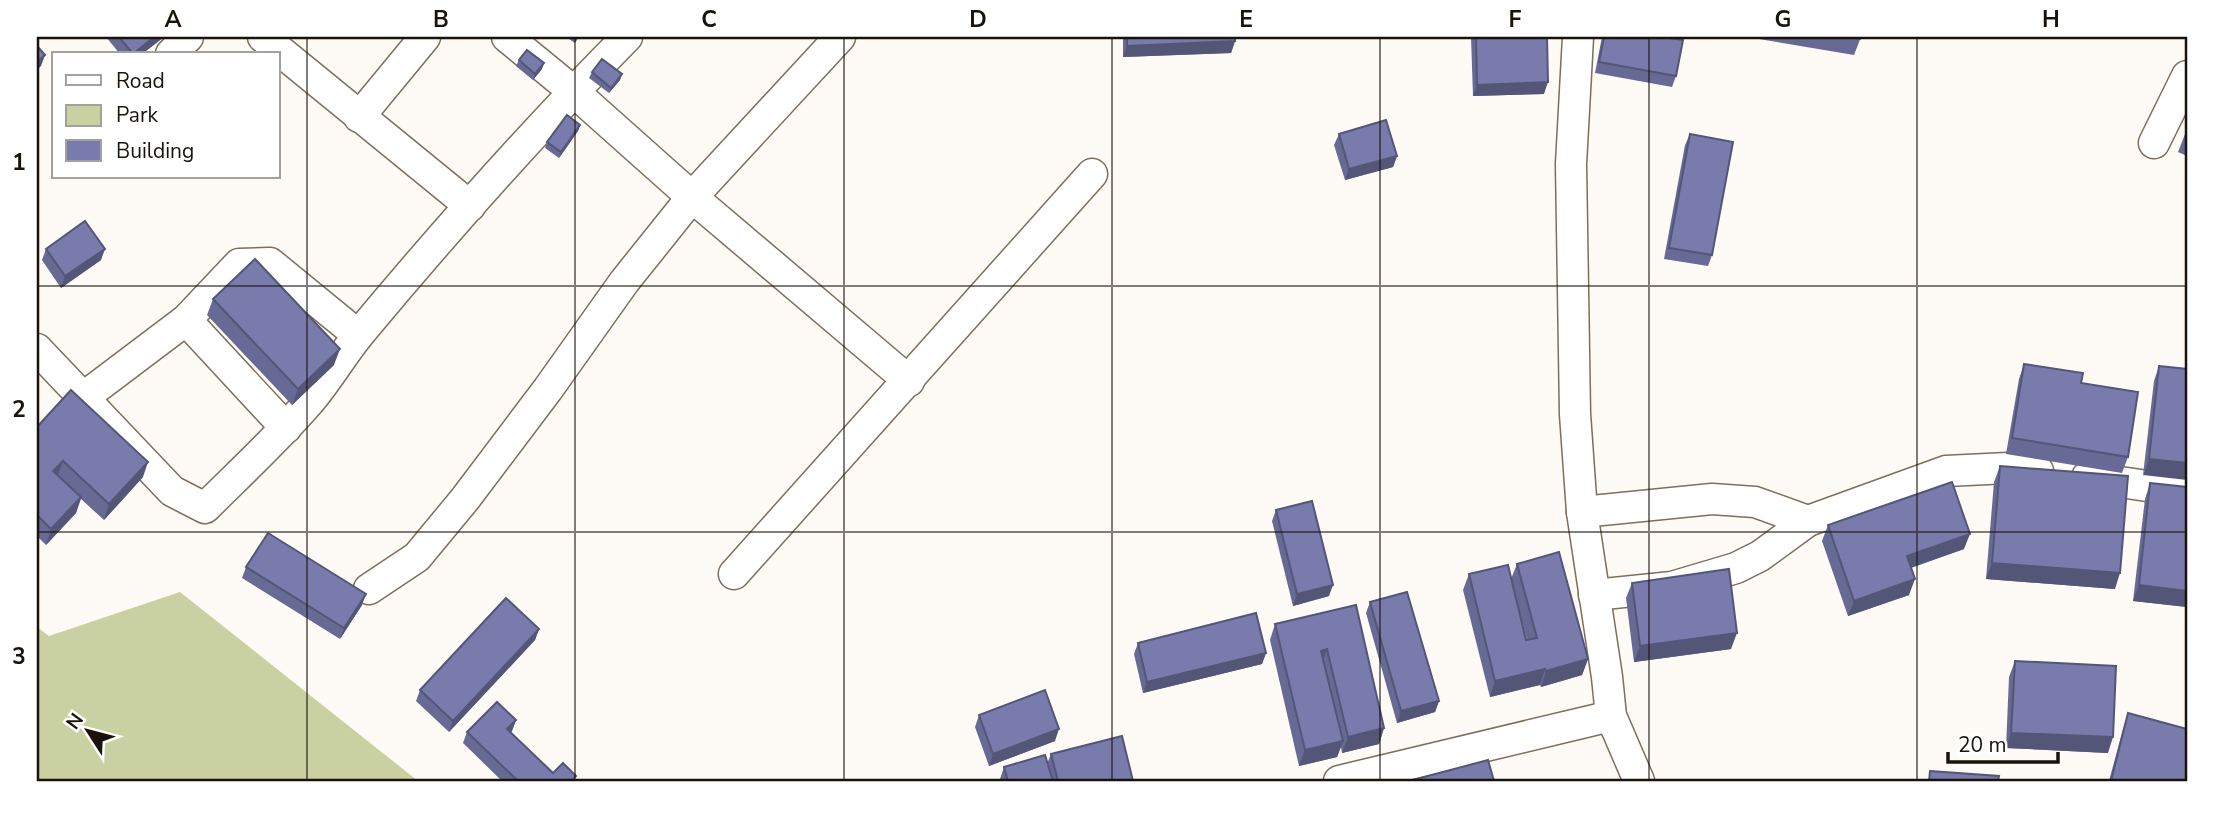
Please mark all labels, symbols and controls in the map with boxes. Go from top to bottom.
text: A [164,4,182,35]
text: B [433,4,449,35]
text: C [701,4,717,35]
text: D [969,4,987,35]
text: E [1239,4,1253,35]
text: F [1509,4,1522,35]
text: G [1775,4,1791,35]
text: H [2042,4,2060,35]
legend [52,52,280,178]
text: Road [116,67,165,95]
text: Park [116,101,158,129]
text: Building [116,137,194,165]
text: 1 [12,147,26,178]
text: 2 [12,394,26,425]
text: 3 [12,641,26,672]
north arrow [52,696,122,766]
text: N [60,708,90,735]
scale bar [1948,720,2058,764]
text: 20 m [1958,731,2007,759]

